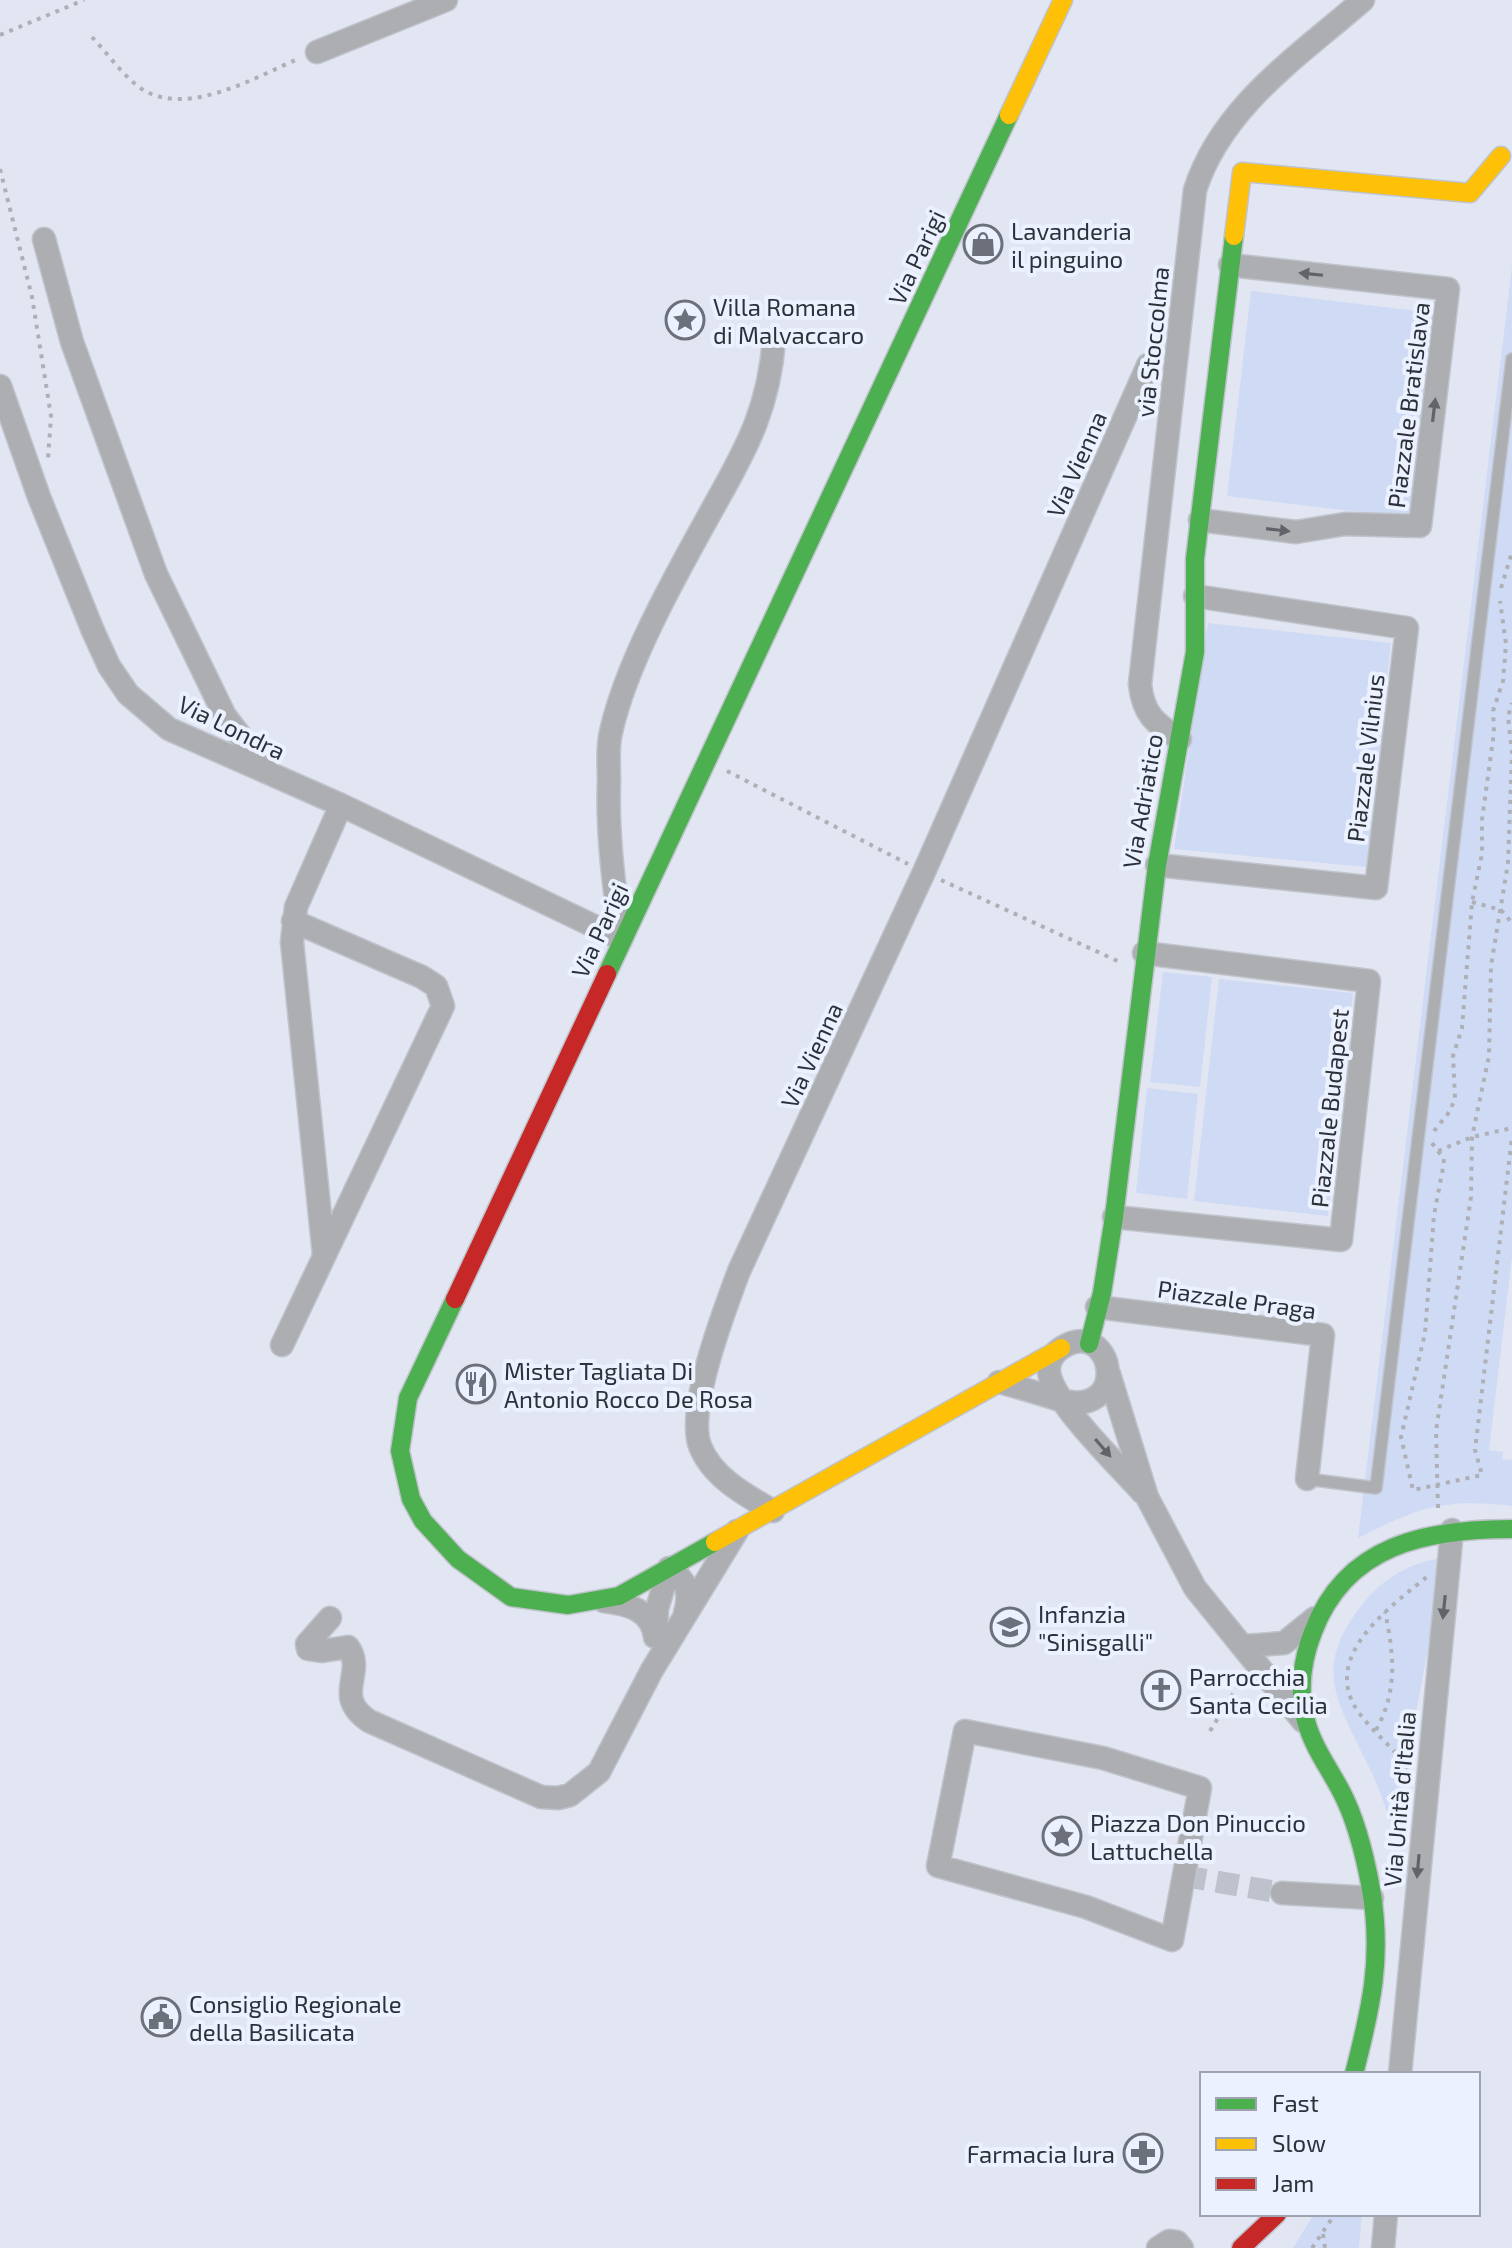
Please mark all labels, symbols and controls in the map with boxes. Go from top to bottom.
street label: Via Parigi [881,205,951,309]
place label: Lavanderia il pinguino [1011,216,1132,273]
shop icon: Lavanderia il pinguino [962,223,1004,265]
street label: via Stoccolma [1130,265,1174,419]
one-way arrow [1298,267,1323,280]
place label: Villa Romana di Malvaccaro [713,292,864,349]
place icon: Villa Romana di Malvaccaro [664,299,706,341]
street label: Piazzale Bratislava [1381,300,1435,510]
one-way arrow [1427,397,1440,422]
street label: Via Vienna [1040,406,1112,522]
one-way arrow [1266,524,1291,537]
street label: Piazzale Vilnius [1340,672,1390,844]
street label: Via Londra [174,689,290,765]
street label: Via Adriatico [1116,731,1168,871]
street label: Via Parigi [564,878,634,982]
street label: Via Vienna [774,998,848,1112]
street label: Piazzale Budapest [1304,1007,1354,1209]
street label: Piazzale Praga [1156,1274,1318,1324]
place label: Mister Tagliata Di Antonio Rocco De Rosa [504,1356,753,1413]
restaurant icon: Mister Tagliata Di Antonio Rocco De Rosa [455,1363,497,1405]
one-way arrow [1094,1439,1112,1458]
one-way arrow [1437,1595,1450,1620]
place label: Infanzia "Sinisgalli" [1038,1599,1153,1656]
school or university icon: Infanzia "Sinisgalli" [989,1606,1031,1648]
place label: Parrocchia Santa Cecilia [1189,1662,1328,1719]
church icon: Parrocchia Santa Cecilia [1140,1669,1182,1711]
street label: Via Unità d'Italia [1377,1710,1421,1888]
place label: Piazza Don Pinuccio Lattuchella [1090,1808,1306,1865]
place icon: Piazza Don Pinuccio Lattuchella [1041,1815,1083,1857]
one-way arrow [1411,1854,1424,1879]
place label: Consiglio Regionale della Basilicata [189,1989,402,2046]
public building icon: Consiglio Regionale della Basilicata [140,1996,182,2038]
legend [1200,2072,1480,2216]
text: Fast [1272,2088,1319,2117]
text: Slow [1272,2128,1326,2157]
pharmacy icon: Farmacia Iura [1122,2132,1164,2174]
place label: Farmacia Iura [967,2139,1115,2168]
text: Jam [1272,2168,1314,2197]

